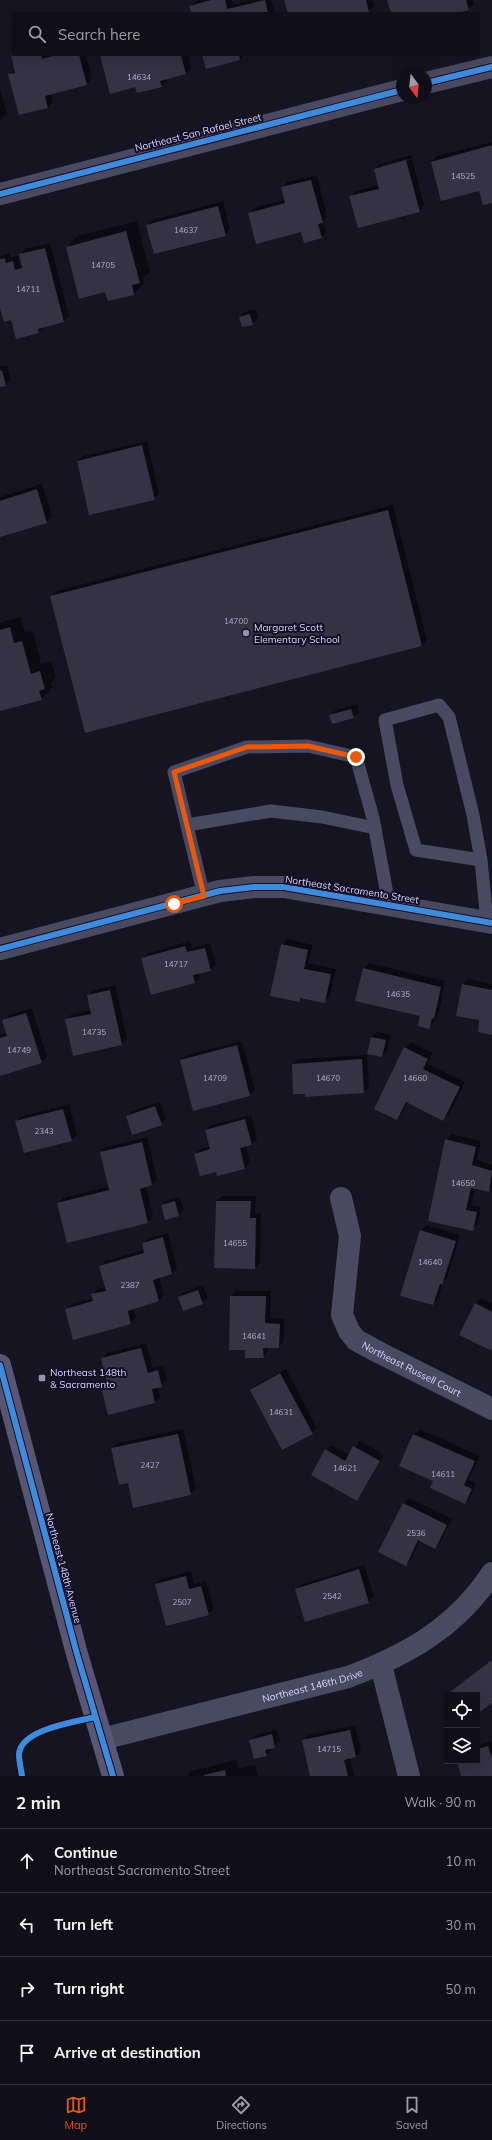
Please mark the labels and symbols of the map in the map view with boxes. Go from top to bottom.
north arrow [396,68,432,104]
house number: 14634 [127,72,151,82]
street label: Northeast San Rafael Street [134,110,263,155]
house number: 14525 [451,171,475,181]
house number: 14637 [174,225,198,235]
house number: 14705 [91,260,115,270]
house number: 14711 [16,284,40,294]
house number: 14700 [224,616,248,626]
place label: Margaret Scott Elementary School [254,621,340,646]
marker: Margaret Scott Elementary School [241,628,251,638]
route end [347,748,365,766]
street label: Northeast Sacramento Street [284,873,420,907]
route start [165,895,183,913]
house number: 14717 [164,959,188,969]
house number: 14635 [386,989,410,999]
house number: 14735 [82,1027,106,1037]
house number: 14749 [7,1045,31,1055]
house number: 14709 [203,1073,227,1083]
house number: 14670 [316,1073,340,1083]
house number: 14660 [403,1073,427,1083]
house number: 2343 [34,1126,54,1136]
house number: 14650 [451,1178,475,1188]
house number: 14655 [223,1238,247,1248]
house number: 14640 [418,1257,442,1267]
house number: 2387 [120,1280,140,1290]
house number: 14641 [242,1331,266,1341]
street label: Northeast Russell Court [359,1338,464,1400]
place label: Northeast 148th & Sacramento [50,1366,126,1391]
marker: Northeast 148th & Sacramento [37,1373,47,1383]
house number: 14631 [269,1407,293,1417]
house number: 2427 [140,1460,160,1470]
house number: 14621 [333,1463,357,1473]
house number: 14611 [431,1469,455,1479]
street label: Northeast 148th Avenue [43,1512,85,1625]
house number: 2536 [406,1528,426,1538]
house number: 2542 [322,1591,342,1601]
house number: 2507 [172,1597,192,1607]
street label: Northeast 146th Drive [261,1666,365,1705]
house number: 14715 [317,1744,341,1754]

